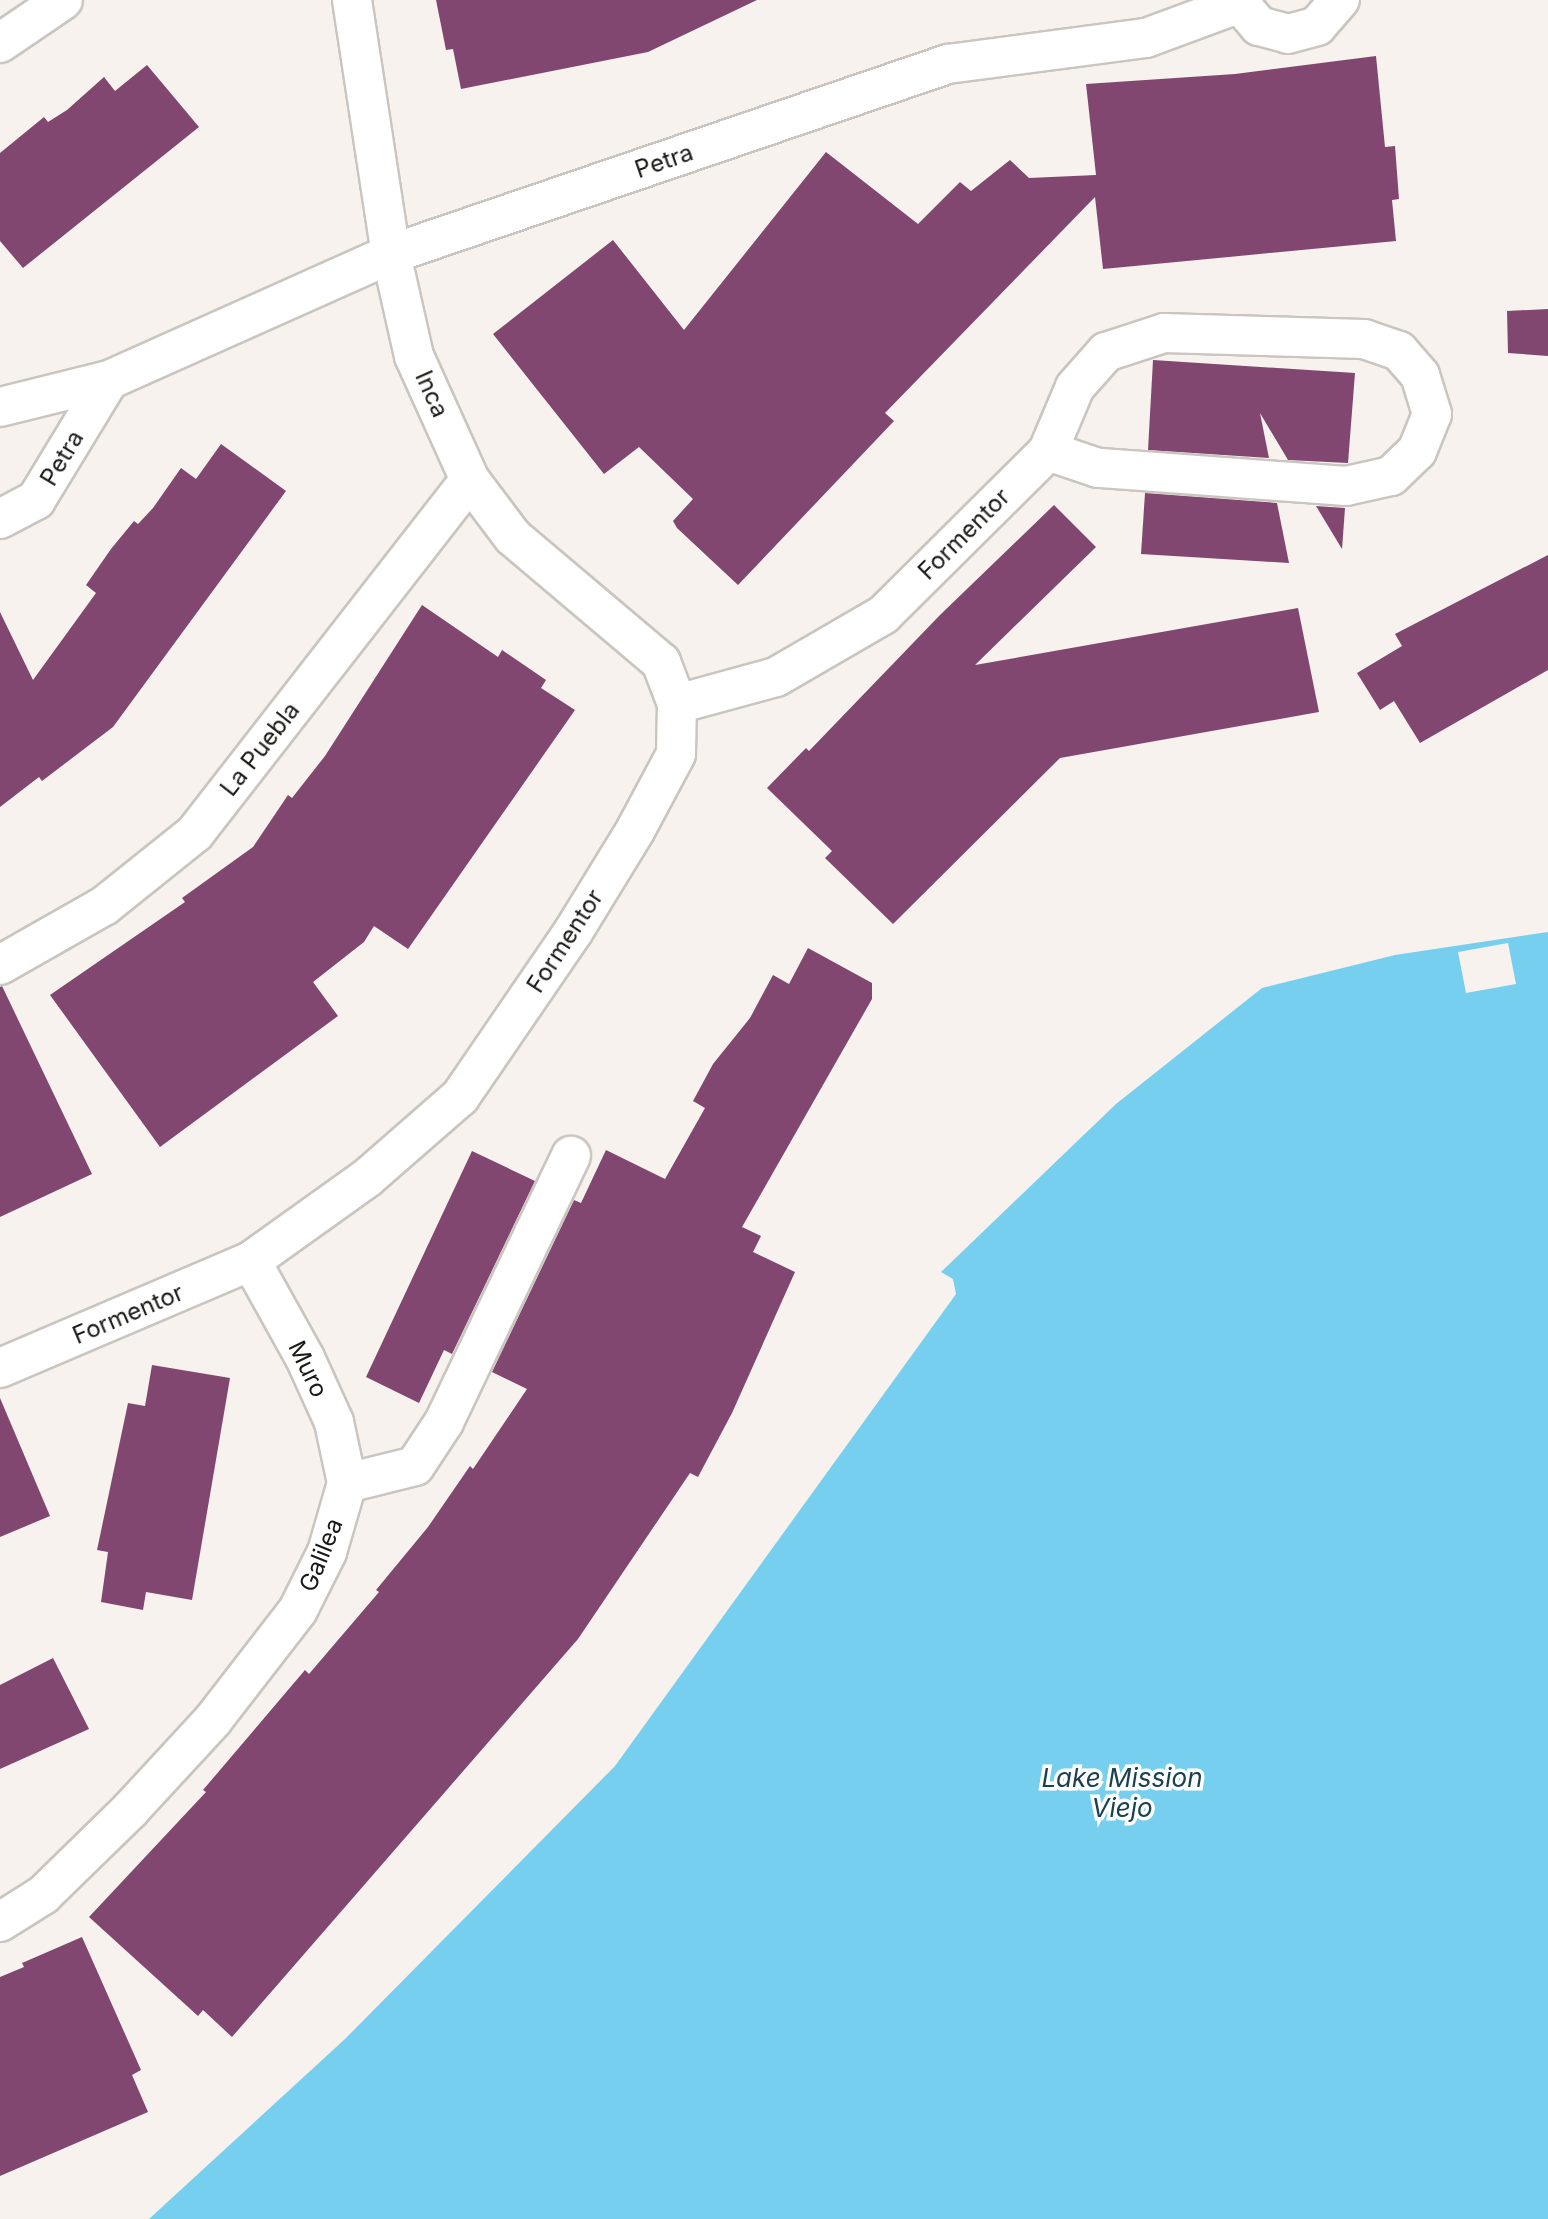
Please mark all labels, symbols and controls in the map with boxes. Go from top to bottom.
street label: Petra [631,138,697,184]
street label: Inca [409,366,455,422]
street label: Petra [34,425,90,491]
street label: Formentor [912,482,1016,586]
street label: La Puebla [214,696,306,802]
street label: Formentor [521,884,609,998]
street label: Formentor [68,1278,188,1350]
street label: Muro [282,1336,334,1402]
street label: Galilea [293,1514,349,1596]
water label: Lake Mission Viejo [1041,1762,1203,1824]

